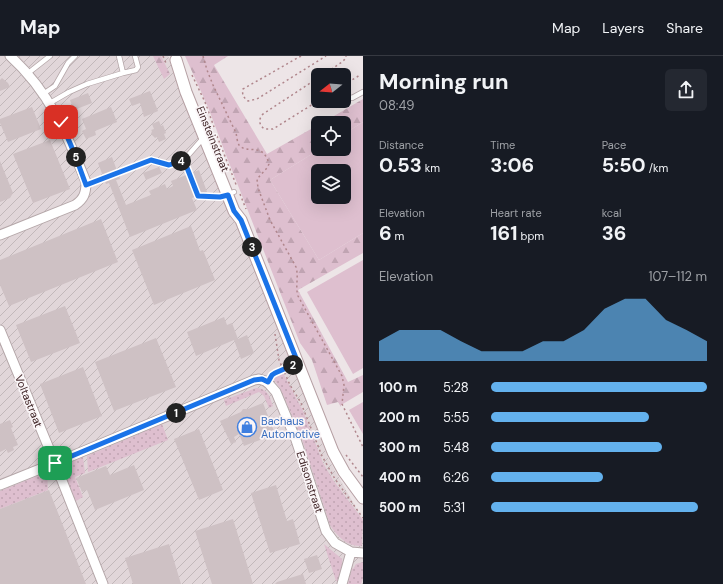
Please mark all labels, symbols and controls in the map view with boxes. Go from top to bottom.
text: Map [20,15,60,40]
text: Map [552,19,580,37]
text: Layers [602,19,644,37]
text: Share [666,19,703,37]
text: Morning run [379,67,509,96]
north arrow [311,68,351,108]
map controls [311,68,351,204]
button: share [665,69,707,111]
text: 08:49 [379,97,414,114]
street label: Einsteinstraat [193,104,233,174]
pin [44,105,78,139]
icon: check [50,111,72,133]
button: locate [311,116,351,156]
text: Distance [379,138,424,152]
text: Time [490,138,515,152]
text: Pace [602,138,626,152]
pin: 5 [66,147,86,167]
text: 5 [73,150,79,164]
pin: 4 [171,151,191,171]
text: 0.53 [379,152,422,178]
text: 3:06 [490,152,534,178]
text: 5:50 [602,152,646,178]
text: 4 [177,154,185,168]
text: km [422,161,440,175]
text: /km [646,161,668,175]
button: layers [311,164,351,204]
text: Elevation [379,206,425,220]
text: Heart rate [490,206,542,220]
text: kcal [602,206,622,220]
text: 6 [379,220,392,246]
text: 161 [490,220,518,246]
text: 36 [602,220,626,246]
text: m [392,229,404,243]
text: bpm [518,229,544,243]
pin: 3 [242,237,262,257]
text: 3 [249,240,255,254]
text: Elevation [379,268,433,285]
text: 107–112 m [648,268,707,285]
pin: 2 [283,355,303,375]
text: 2 [290,358,296,372]
street label: Voltastraat [12,373,46,429]
text: 100 m [379,379,417,396]
text: 5:28 [443,379,469,396]
pin: 1 [166,403,186,423]
text: 1 [174,406,178,420]
text: 200 m [379,409,420,426]
text: 5:55 [443,409,469,426]
place label: Bachaus Automotive [261,414,320,441]
shop icon: Bachaus Automotive [236,416,258,438]
text: 300 m [379,439,420,456]
text: 5:48 [443,439,469,456]
pin [38,446,72,480]
street label: Edisonstraat [293,449,327,515]
icon: arrive [44,452,66,474]
text: 400 m [379,469,421,486]
text: 6:26 [443,469,469,486]
text: 500 m [379,499,421,516]
text: 5:31 [443,499,465,516]

